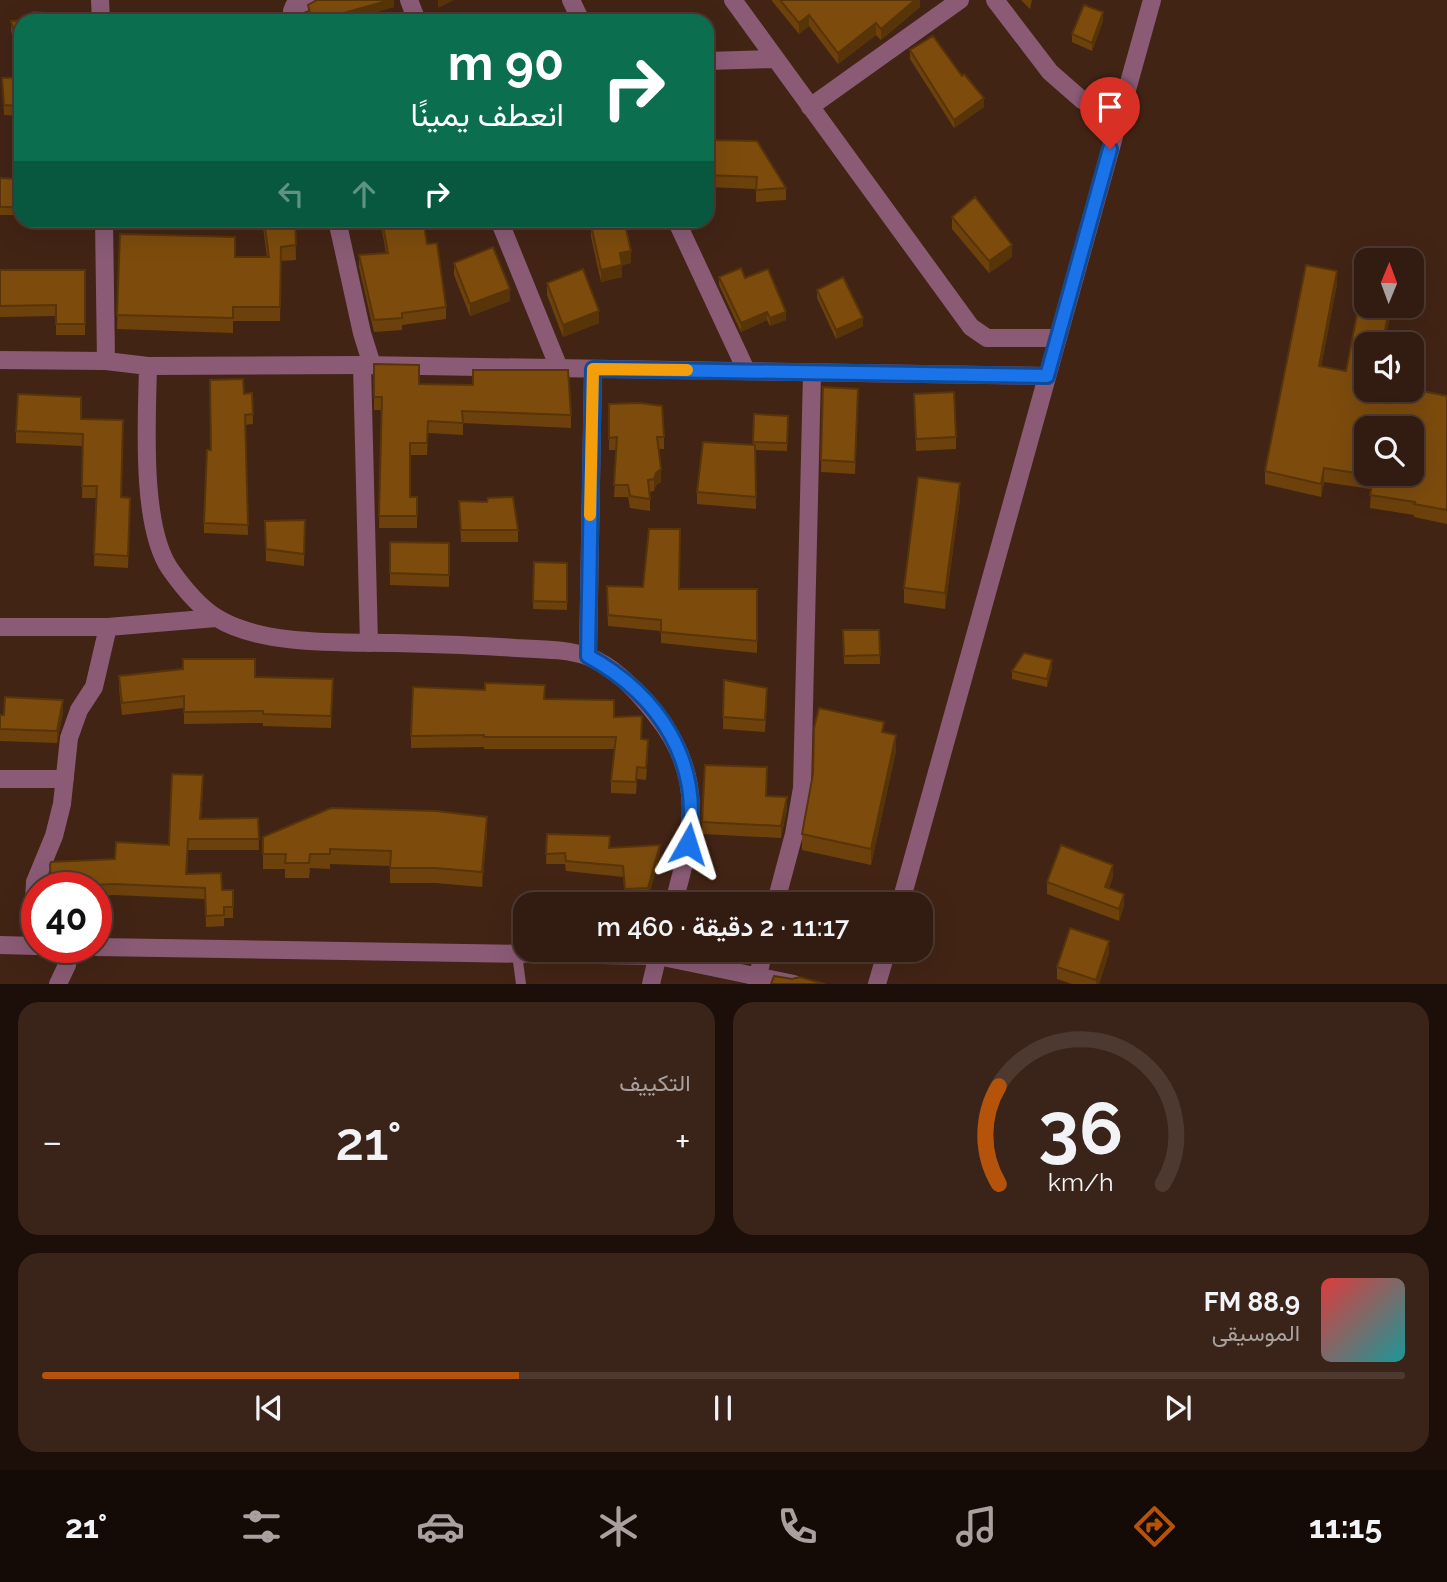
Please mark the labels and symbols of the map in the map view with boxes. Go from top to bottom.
pin [1080,77,1140,149]
north arrow [1354,248,1424,318]
position arrow [651,807,725,881]
speed limit sign: 40 [21,872,112,963]

